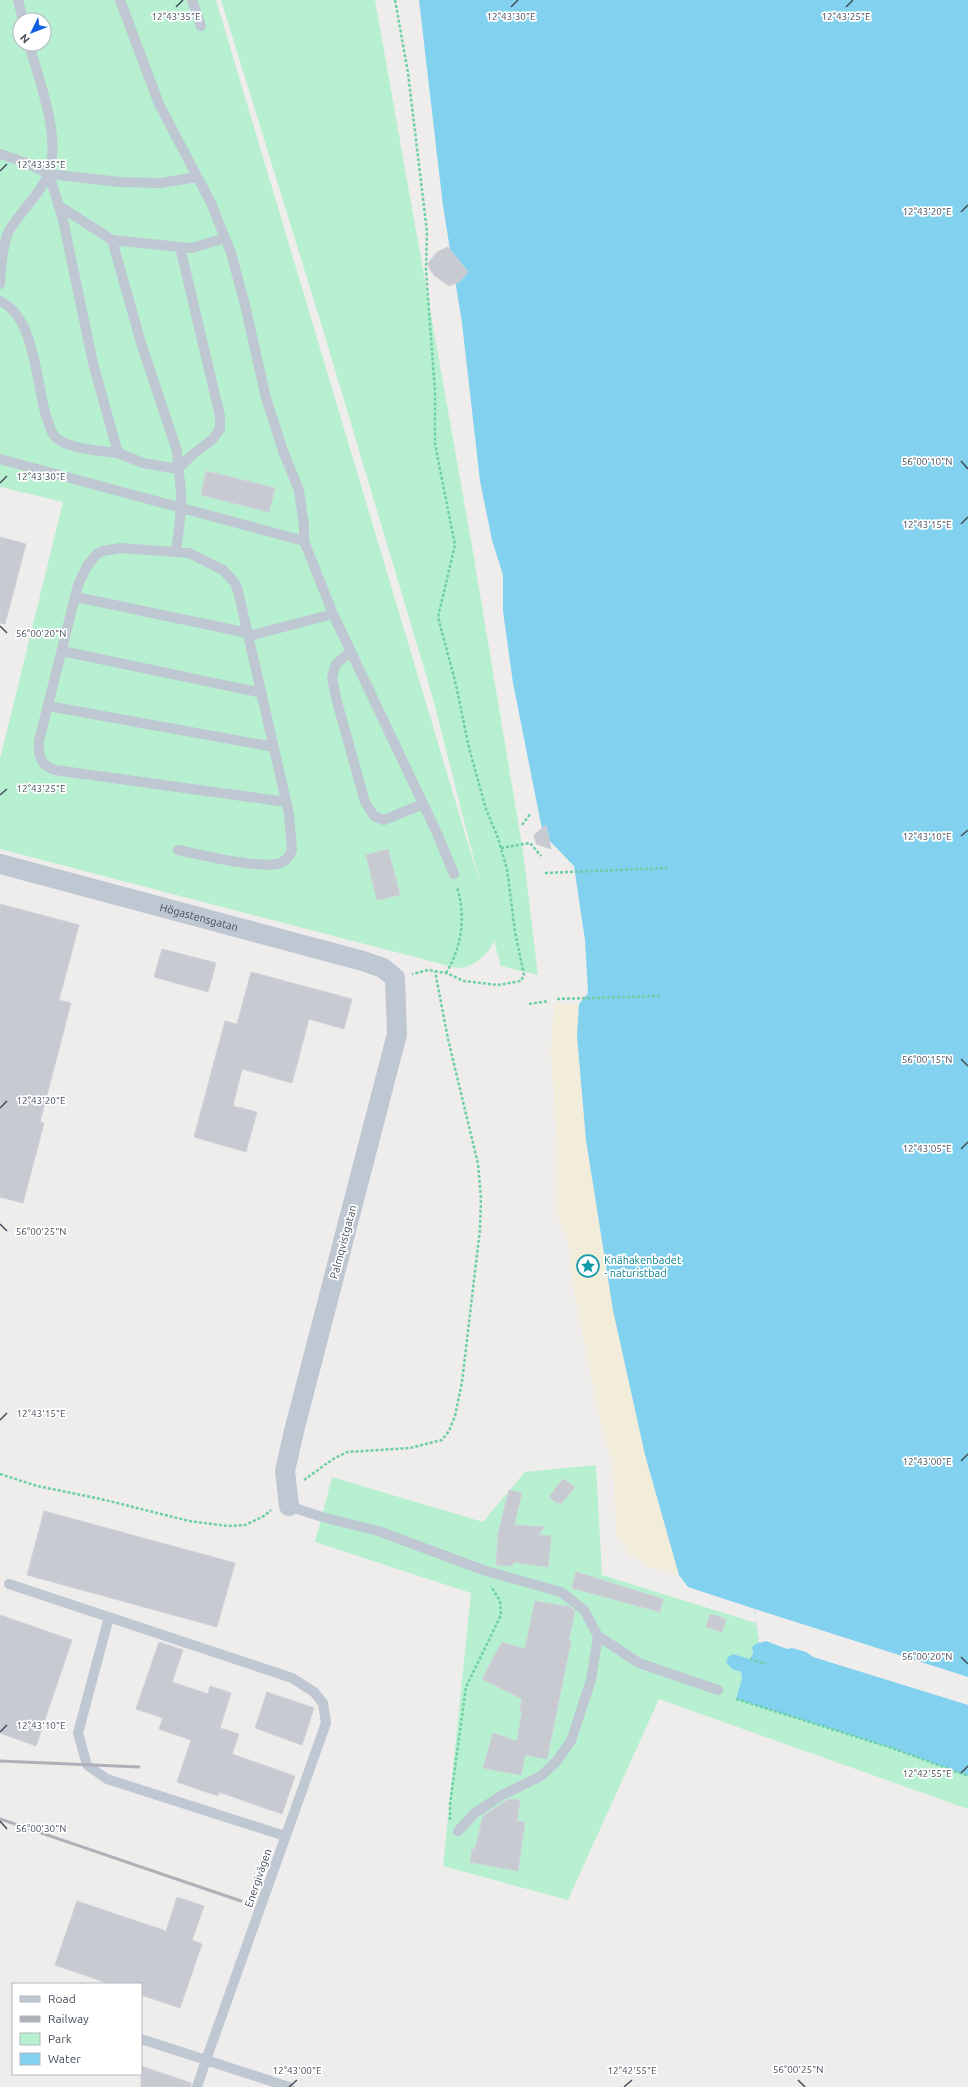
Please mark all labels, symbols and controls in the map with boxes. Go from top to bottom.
text: 12°43'35"E [151,11,201,22]
text: 12°43'30"E [486,11,536,22]
text: 12°43'25"E [821,11,871,22]
north arrow [12,12,52,52]
text: N [17,32,32,46]
text: 12°43'35"E [16,159,66,170]
text: 12°43'20"E [902,206,952,217]
text: 56°00'10"N [902,456,952,467]
text: 12°43'30"E [16,471,66,482]
text: 12°43'15"E [902,519,952,530]
text: 56°00'20"N [16,628,66,639]
text: 12°43'25"E [16,783,66,794]
text: 12°43'10"E [902,831,952,842]
street label: Högastensgatan [159,901,239,933]
text: 56°00'15"N [902,1054,952,1065]
text: 12°43'20"E [16,1095,66,1106]
text: 12°43'05"E [902,1143,952,1154]
street label: Palmqvistgatan [327,1204,359,1280]
text: 56°00'25"N [16,1226,66,1237]
place icon: Knähakenbadet - naturistbad [575,1253,601,1279]
place label: Knähakenbadet - naturistbad [604,1254,682,1279]
text: 12°43'15"E [16,1408,66,1419]
text: 12°43'00"E [902,1456,952,1467]
text: 56°00'20"N [902,1651,952,1662]
text: 12°43'10"E [16,1720,66,1731]
text: 12°42'55"E [902,1768,952,1779]
text: 56°00'30"N [16,1823,66,1834]
street label: Energivägen [242,1847,274,1909]
legend [12,1983,142,2075]
text: Road [48,1992,76,2005]
text: Railway [48,2012,89,2025]
text: Park [48,2032,72,2045]
text: Water [48,2052,81,2065]
text: 56°00'25"N [773,2064,823,2075]
text: 12°43'00"E [272,2065,322,2076]
text: 12°42'55"E [607,2065,657,2076]

